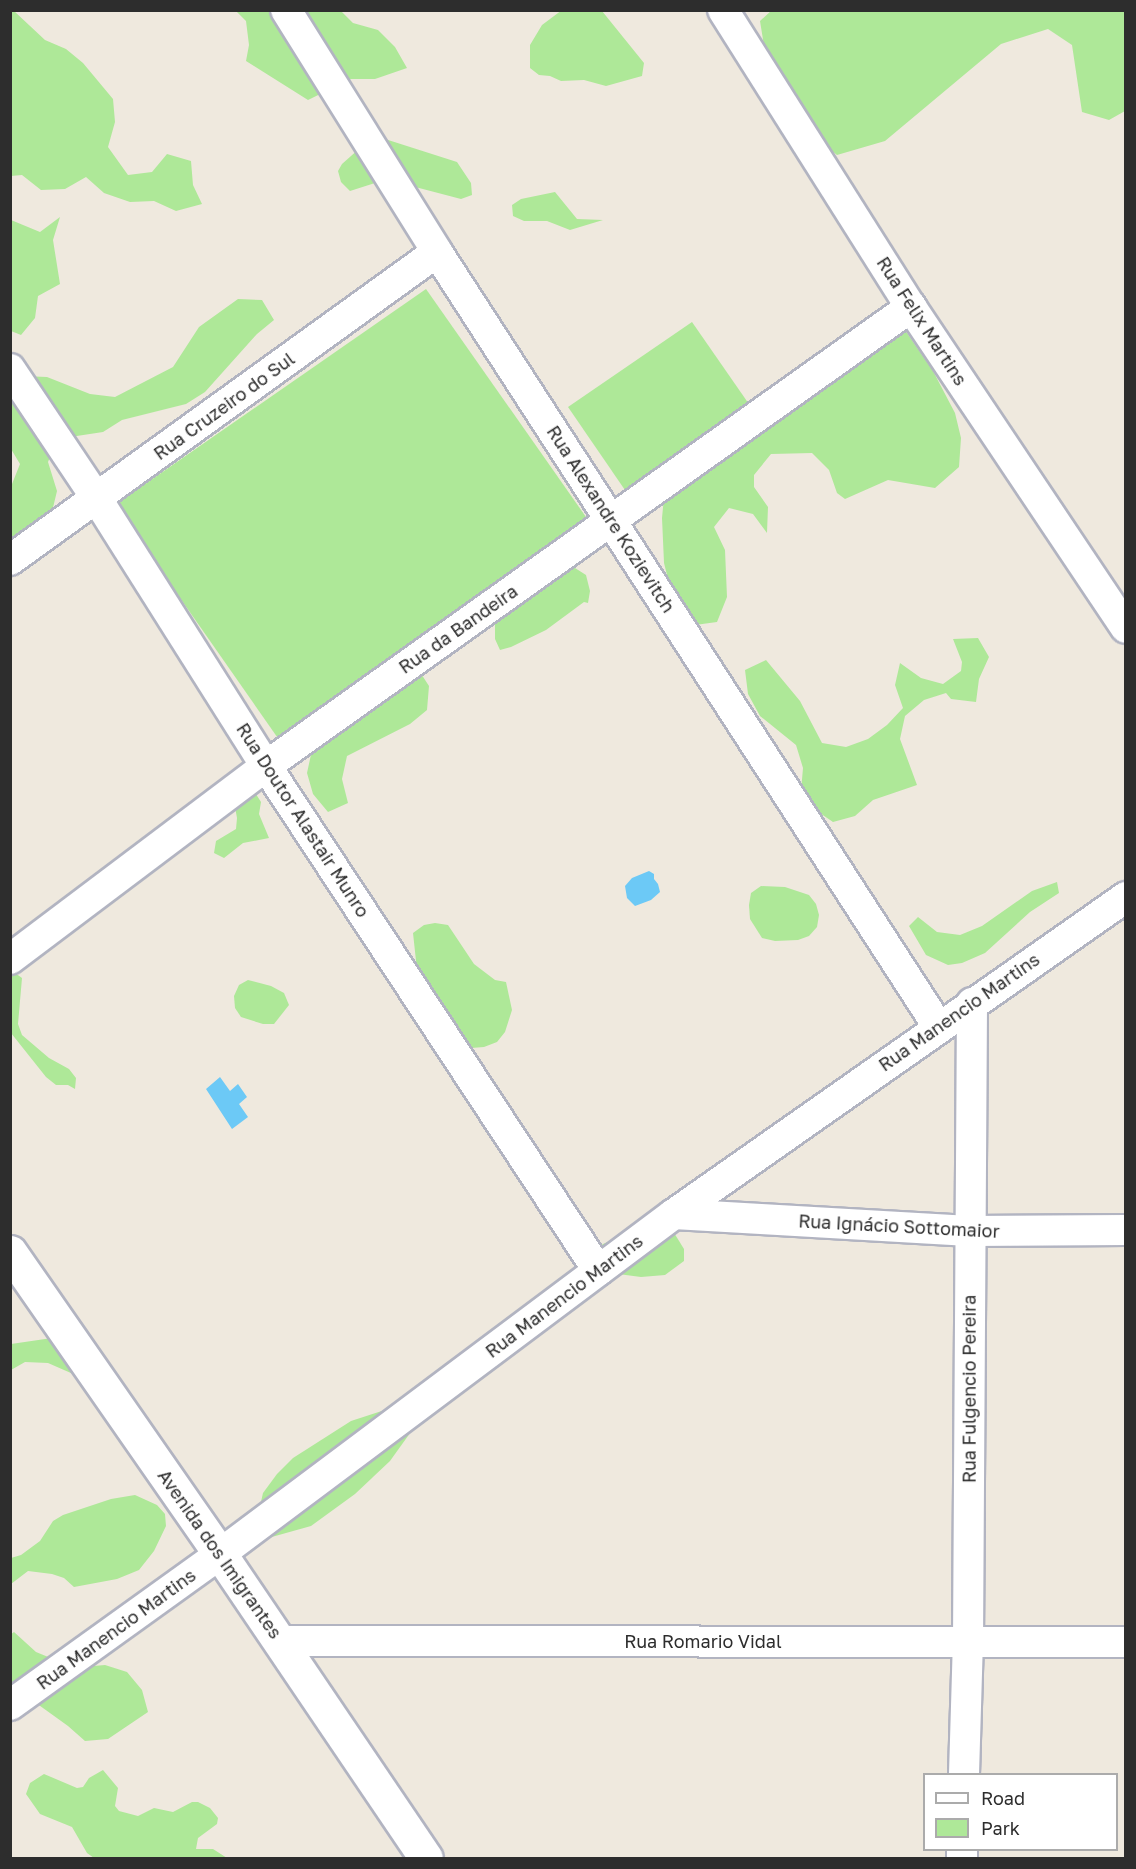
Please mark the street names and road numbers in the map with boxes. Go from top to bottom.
street label: Rua Felix Martins [872,253,972,389]
street label: Rua Cruzeiro do Sul [149,348,299,464]
street label: Rua Alexandre Kozievitch [542,421,680,617]
street label: Rua da Bandeira [395,580,521,678]
street label: Rua Doutor Alastair Munro [232,719,374,921]
street label: Rua Manencio Martins [874,948,1044,1076]
street label: Rua Ignácio Sottomaior [798,1210,1000,1242]
street label: Rua Manencio Martins [481,1230,647,1362]
street label: Rua Fulgencio Pereira [958,1295,980,1483]
street label: Avenida dos Imigrantes [153,1465,287,1643]
street label: Rua Manencio Martins [32,1564,200,1694]
street label: Rua Romario Vidal [624,1630,782,1652]

